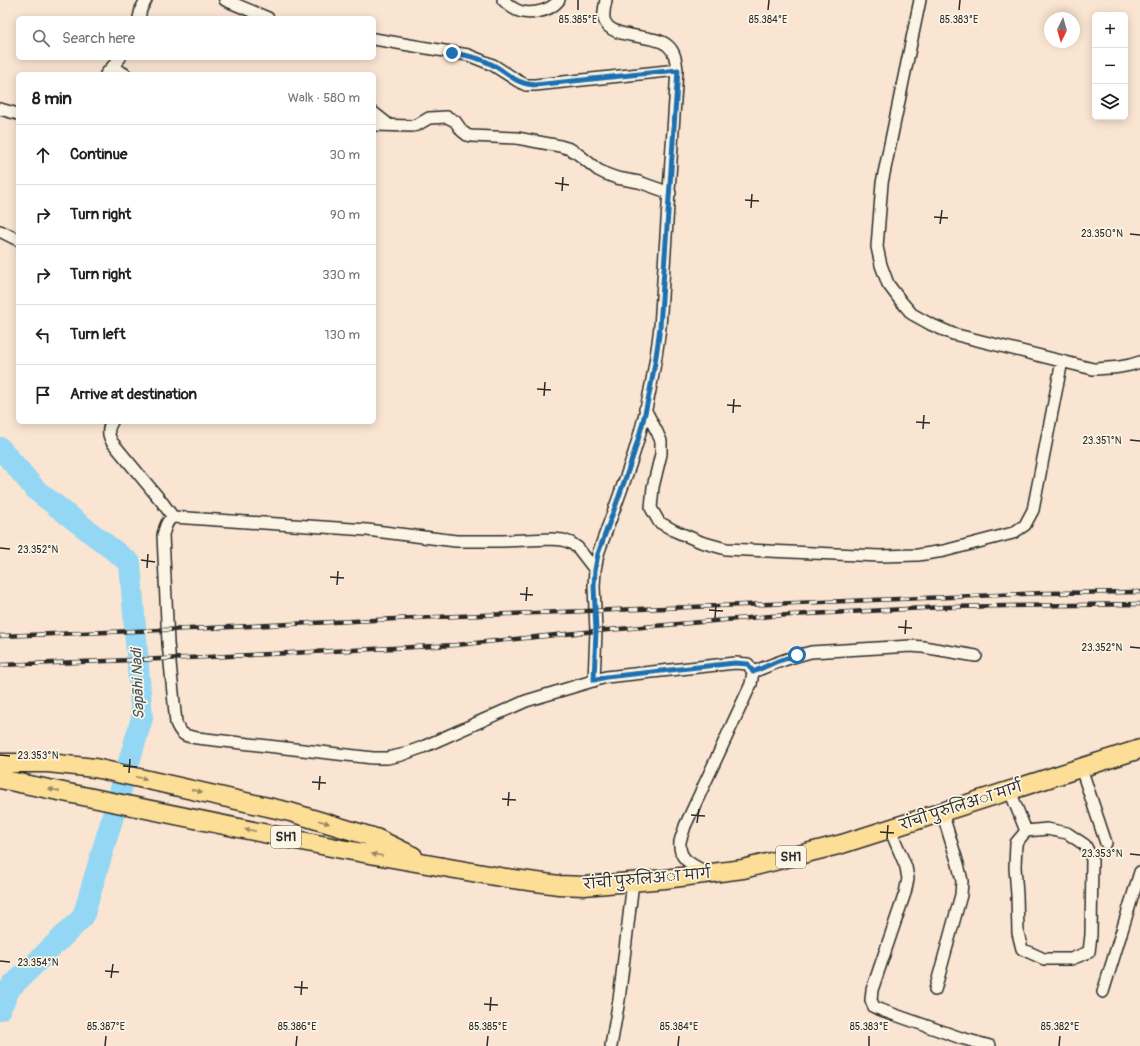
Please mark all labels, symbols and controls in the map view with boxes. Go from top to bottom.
north arrow [1044,12,1080,48]
map controls [1092,12,1128,120]
button: + [1092,12,1128,48]
text: 85.385°E [559,14,597,26]
text: 85.384°E [749,14,787,26]
text: 85.383°E [940,14,978,26]
search box [16,16,376,60]
icon: search [30,27,52,49]
text: Search here [62,29,135,48]
route end [443,44,461,62]
button: − [1092,48,1128,84]
button: layers [1092,84,1128,120]
text: 8 min [32,88,72,109]
text: Walk · 580 m [288,90,360,106]
icon: ahead [32,144,54,166]
text: Continue [70,145,128,164]
text: 30 m [330,147,360,163]
icon: right [32,204,54,226]
text: Turn right [70,205,131,224]
text: 90 m [330,207,360,223]
text: 23.350°N [1081,228,1123,240]
icon: right [32,264,54,286]
text: Turn right [70,265,131,284]
text: 330 m [322,267,360,283]
icon: left [32,324,54,346]
text: Turn left [70,325,126,344]
text: 130 m [324,327,360,343]
icon: arrive [32,384,54,406]
text: Arrive at destination [70,385,197,404]
text: 23.351°N [1082,435,1122,447]
text: 23.352°N [18,544,59,556]
text: 23.352°N [1082,642,1123,654]
water label: Sapāhi Nadi [127,646,149,720]
route start [788,646,806,664]
text: 23.353°N [18,750,59,762]
street label: रांची पुरुलिअा मार्ग [896,775,1027,837]
one-way arrow [134,776,147,782]
one-way arrow [48,786,60,792]
one-way arrow [191,789,204,795]
one-way arrow [318,819,330,825]
one-way arrow [244,826,256,832]
road number: SH1 [271,826,301,848]
road number: SH1 [776,846,806,868]
text: 23.353°N [1082,848,1123,860]
one-way arrow [371,852,383,858]
street label: रांची पुरुलिअा मार्ग [581,862,713,896]
text: 23.354°N [18,957,59,969]
text: 85.387°E [87,1021,125,1033]
text: 85.386°E [278,1021,316,1033]
text: 85.385°E [469,1021,507,1033]
text: 85.384°E [660,1021,698,1033]
text: 85.383°E [850,1021,888,1033]
text: 85.382°E [1041,1021,1079,1033]

